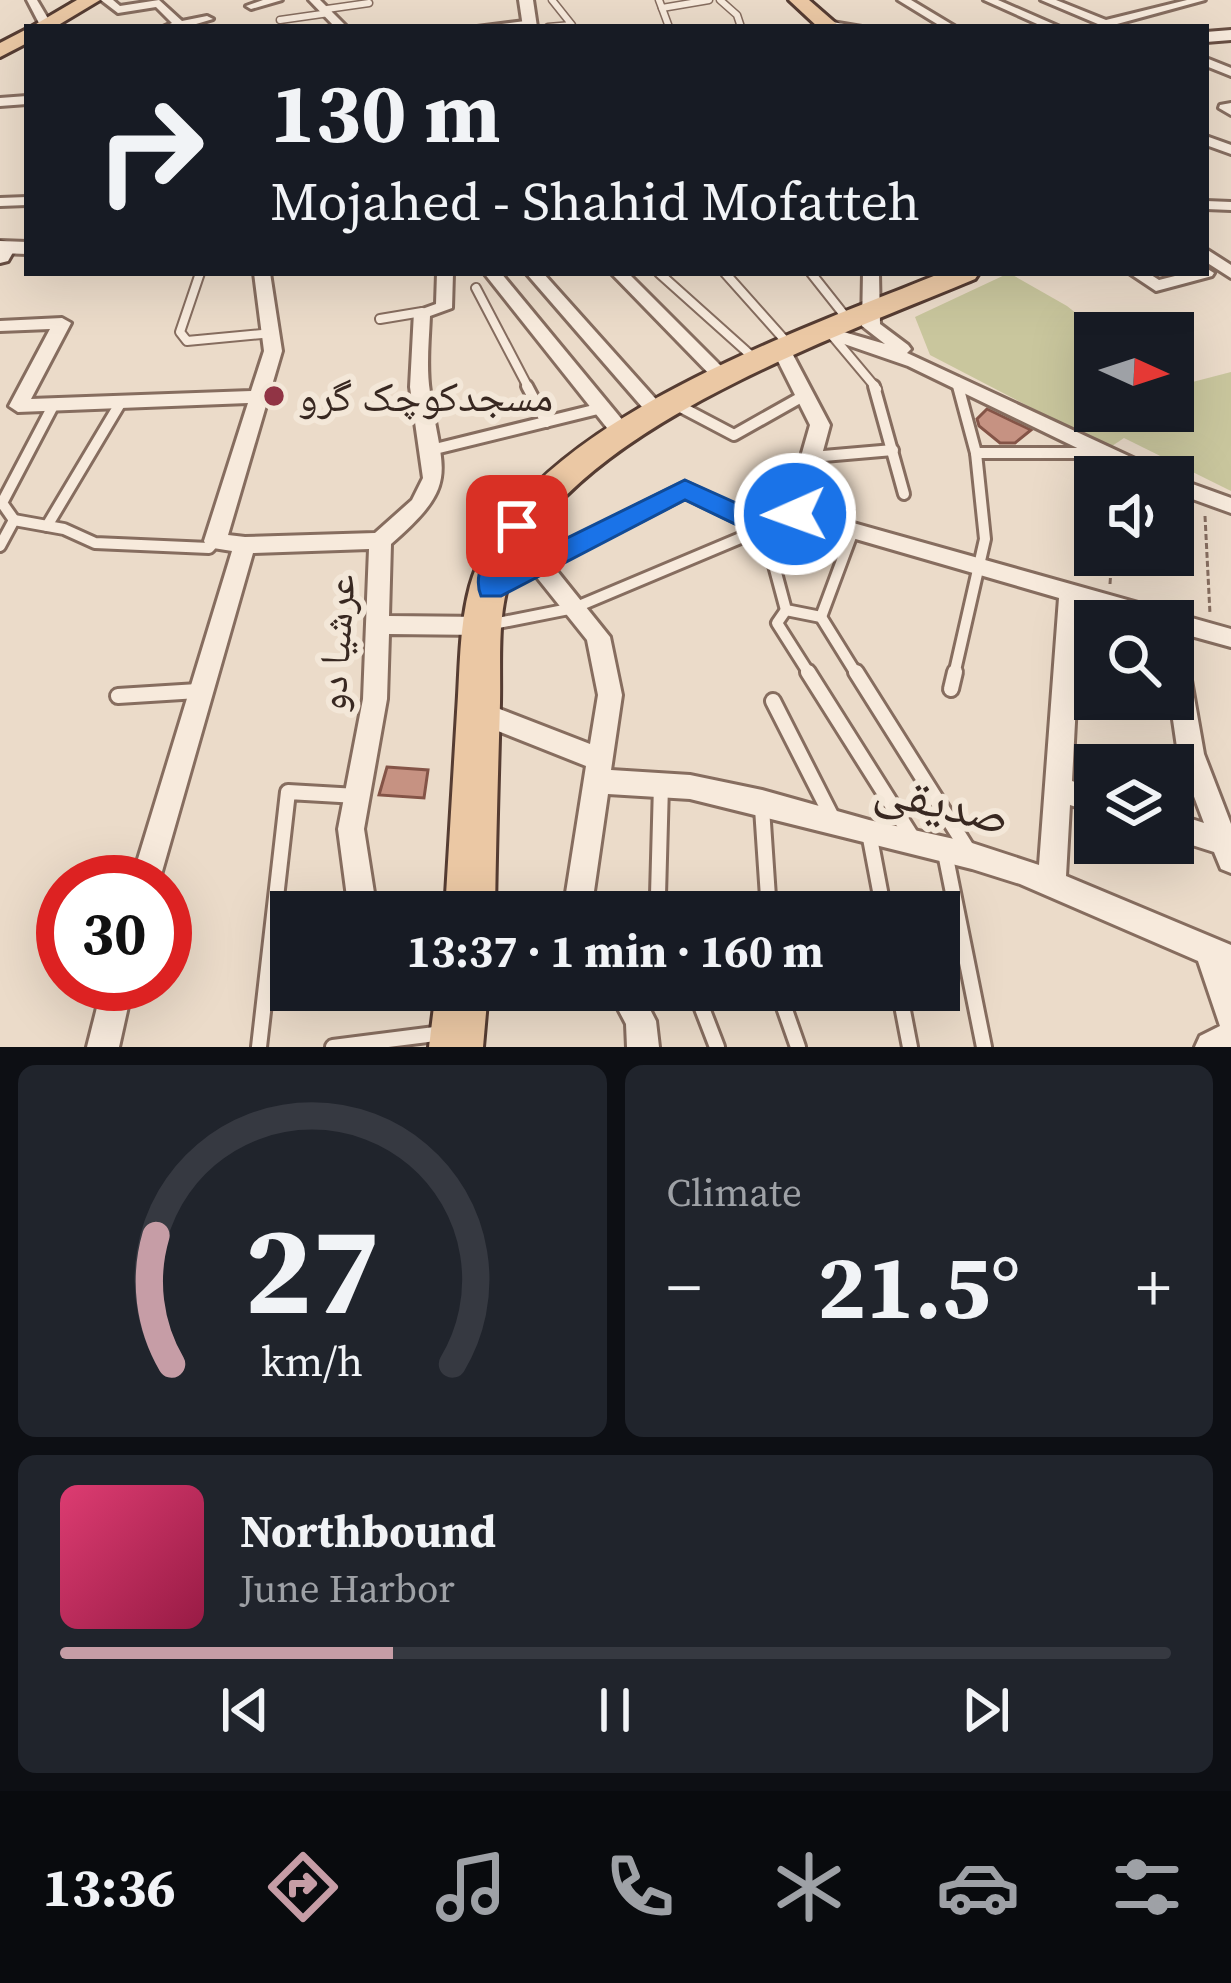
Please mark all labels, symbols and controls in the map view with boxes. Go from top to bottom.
text: 130 m [270,55,501,170]
icon: right [72,72,228,228]
text: Mojahed - Shahid Mofatteh [270,164,920,238]
north arrow [1074,312,1194,432]
map controls [1074,312,1194,864]
place label: مسجدکوچک گرو [298,367,553,425]
marker: مسجدکوچک گرو [261,383,287,409]
position arrow [732,451,858,577]
button: sound [1074,456,1194,576]
pin [466,475,568,577]
icon: arrive [484,493,550,559]
street label: عرشیا دو [301,572,369,714]
button: search [1074,600,1194,720]
button: layers [1074,744,1194,864]
street label: صدیقی [868,751,1018,851]
speed limit sign: 30 [36,855,192,1011]
text: 13:37 · 1 min · 160 m [407,920,823,982]
text: Climate [667,1166,802,1219]
text: 27 [245,1184,380,1355]
text: 21.5° [817,1225,1020,1348]
text: − [667,1242,701,1332]
text: + [1136,1242,1171,1332]
text: km/h [261,1332,363,1390]
text: Northbound [240,1500,496,1562]
text: June Harbor [240,1562,455,1615]
icon: previous [212,1677,278,1743]
icon: pause [582,1677,648,1743]
icon: next [953,1677,1019,1743]
icon: directions [261,1845,345,1929]
icon: music [429,1845,513,1929]
icon: phone [598,1845,682,1929]
icon: climate [767,1845,851,1929]
icon: car [936,1845,1020,1929]
icon: filters [1105,1845,1189,1929]
text: 13:36 [42,1850,176,1924]

